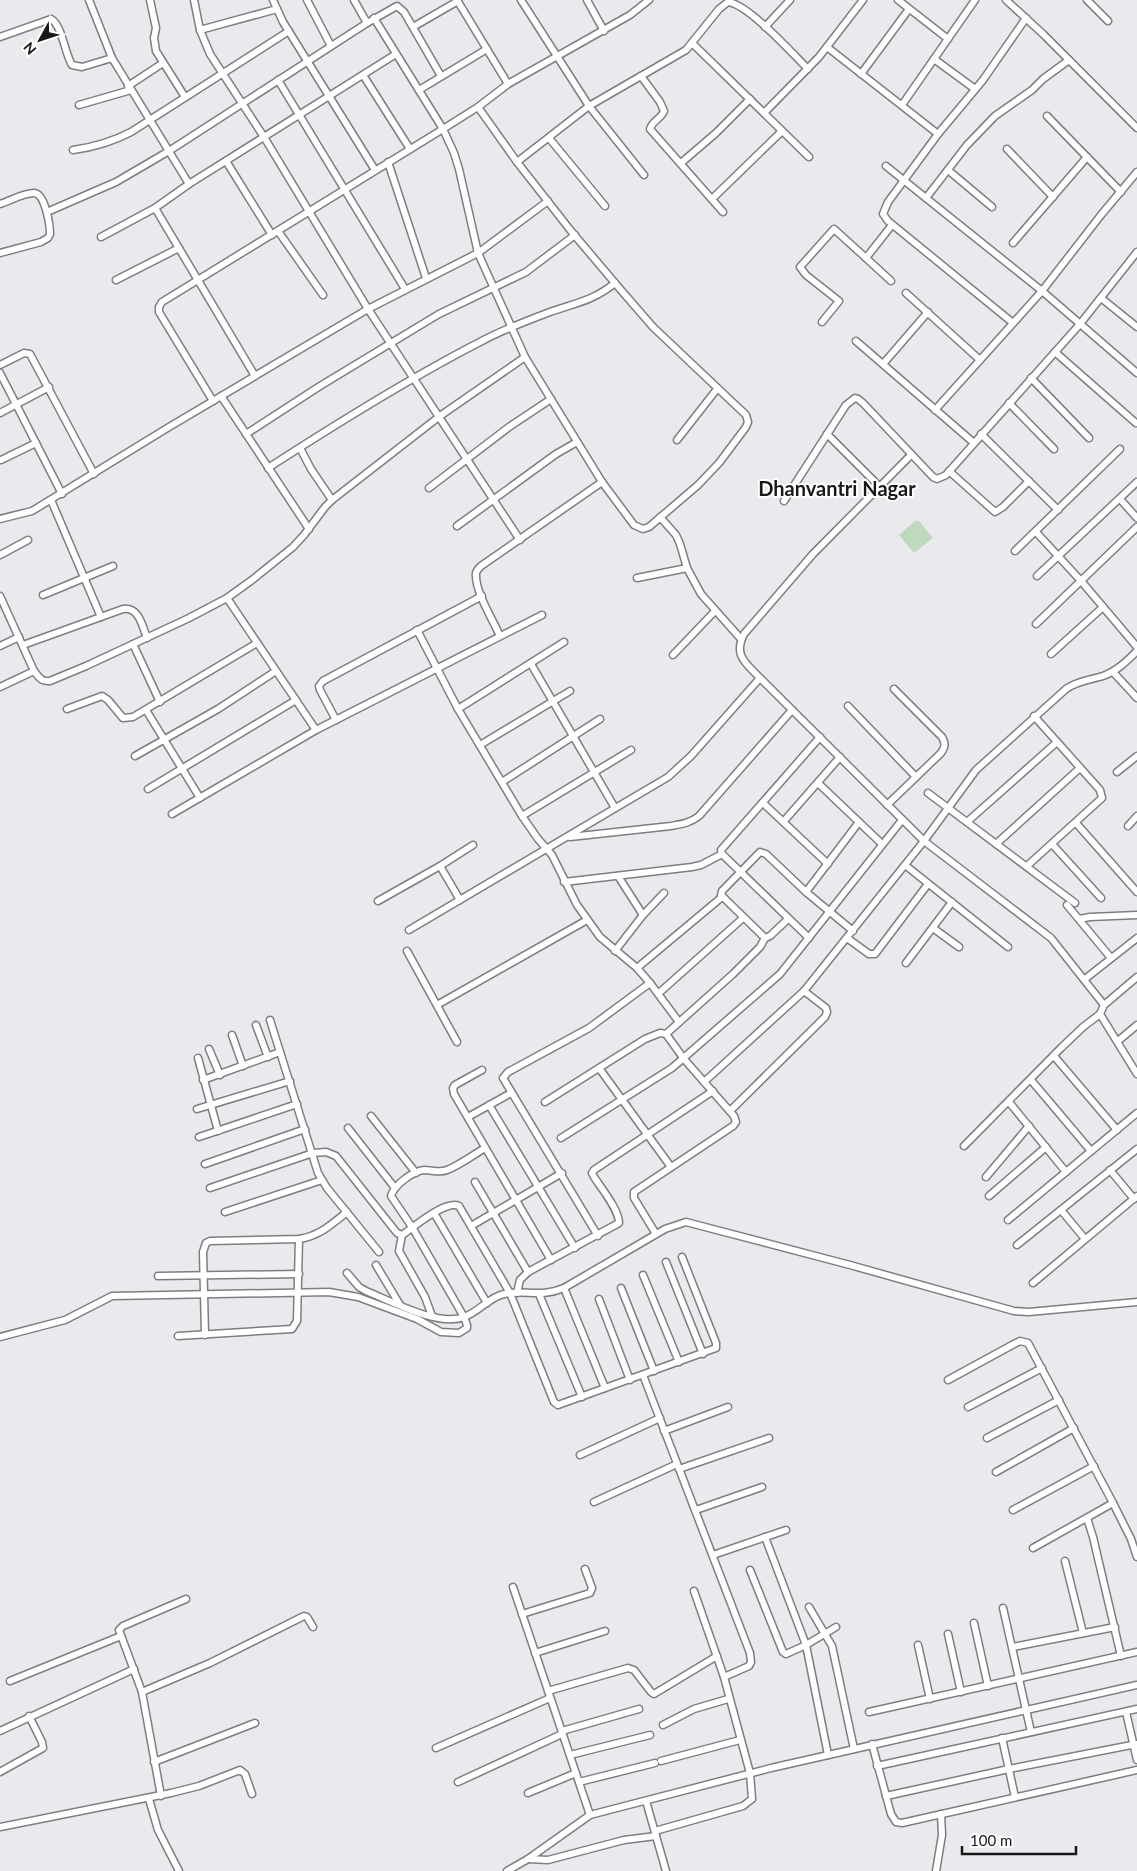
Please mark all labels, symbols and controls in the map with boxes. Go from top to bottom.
north arrow [15,15,65,65]
text: N [20,39,40,58]
district label: Dhanvantri Nagar [758,476,916,500]
scale bar [962,1824,1076,1856]
text: 100 m [970,1831,1012,1849]

